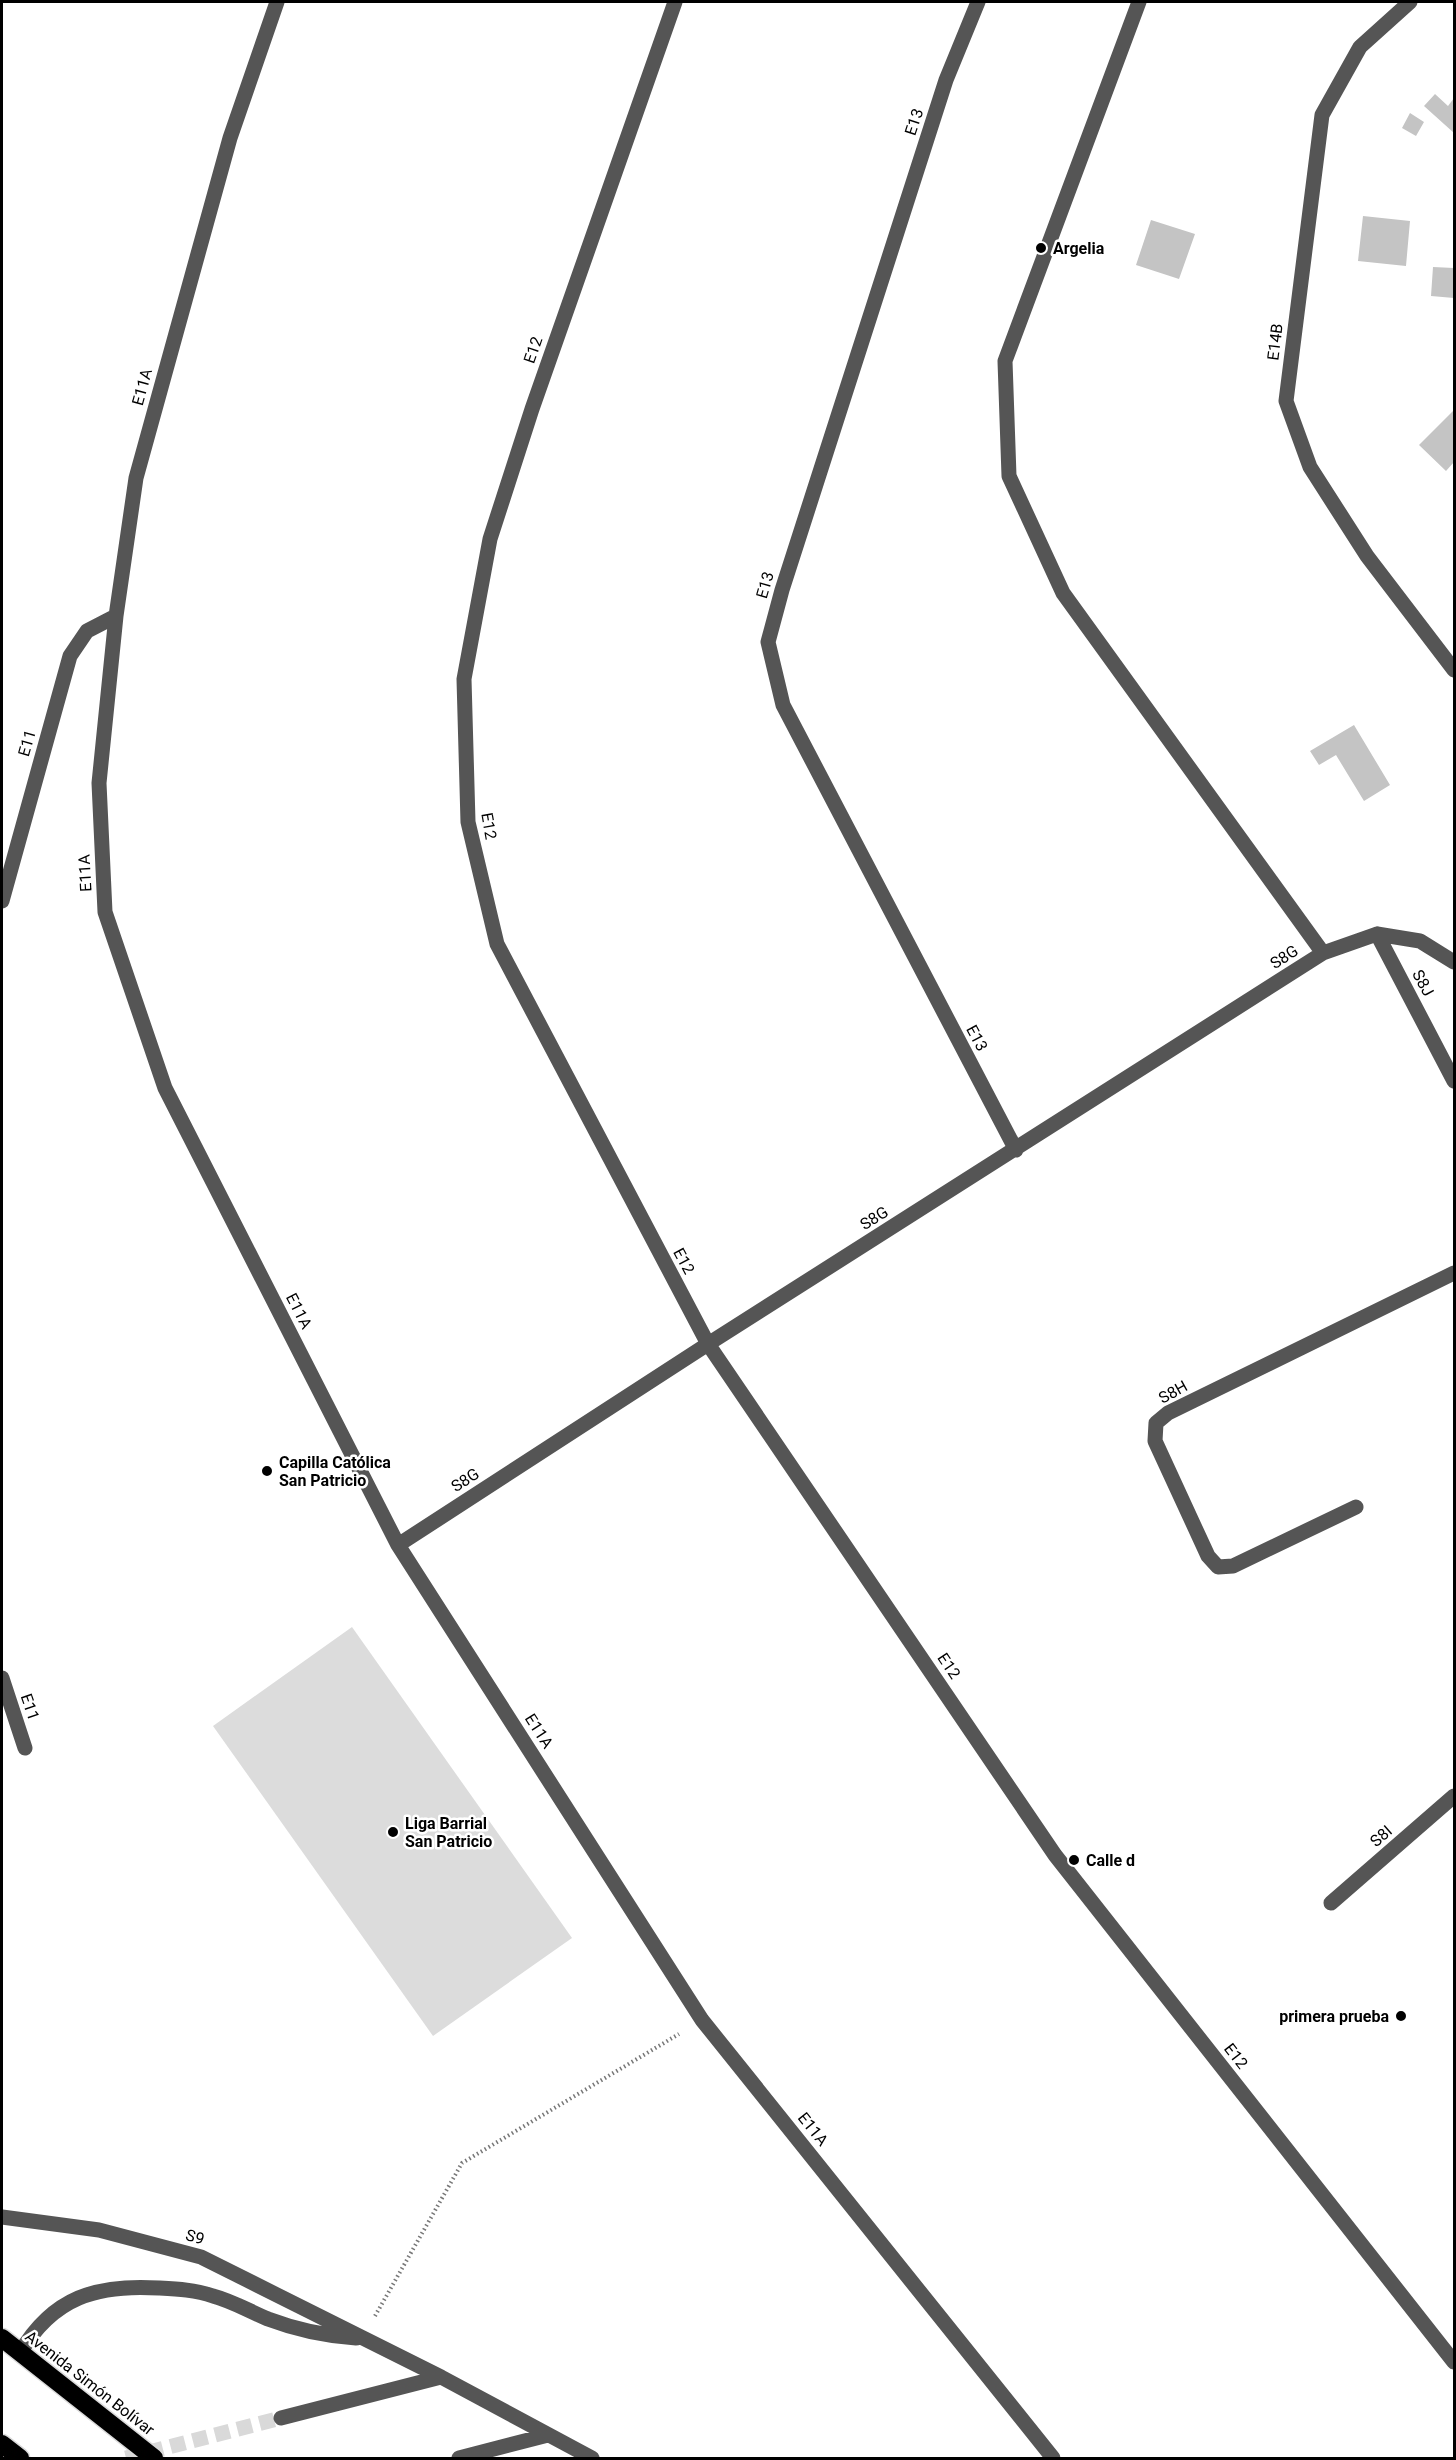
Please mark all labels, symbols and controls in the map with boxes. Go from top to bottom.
street label: E13 [901,106,927,138]
place label: Argelia [1053,239,1105,258]
marker: Argelia [1034,241,1048,255]
street label: E14B [1263,322,1287,362]
street label: E12 [520,334,546,366]
street label: E11A [128,366,156,408]
street label: E13 [752,569,778,601]
street label: E11 [14,727,40,759]
street label: E12 [477,811,501,841]
street label: E11A [75,853,95,892]
street label: S8G [1267,941,1301,973]
street label: S8J [1408,966,1438,1000]
street label: E13 [962,1022,992,1054]
street label: S8G [857,1202,891,1234]
street label: E12 [669,1245,699,1277]
street label: E11A [282,1290,316,1333]
street label: S8H [1155,1376,1191,1408]
place label: Capilla Católica San Patricio [279,1453,391,1490]
marker: Capilla Católica San Patricio [260,1464,274,1478]
street label: S8G [448,1464,482,1496]
street label: E12 [934,1649,964,1683]
street label: E11 [17,1691,43,1723]
street label: E11A [521,1710,557,1752]
place label: Liga Barrial San Patricio [405,1814,492,1851]
street label: S8I [1366,1821,1396,1851]
marker: Liga Barrial San Patricio [386,1825,400,1839]
place label: Calle d [1086,1851,1135,1870]
marker: Calle d [1067,1853,1081,1867]
place label: primera prueba [1279,2007,1389,2026]
marker: primera prueba [1394,2009,1408,2023]
street label: E12 [1220,2039,1252,2073]
street label: E11A [794,2108,833,2150]
street label: S9 [183,2225,207,2249]
street label: Avenida Simón Bolívar [22,2327,159,2440]

